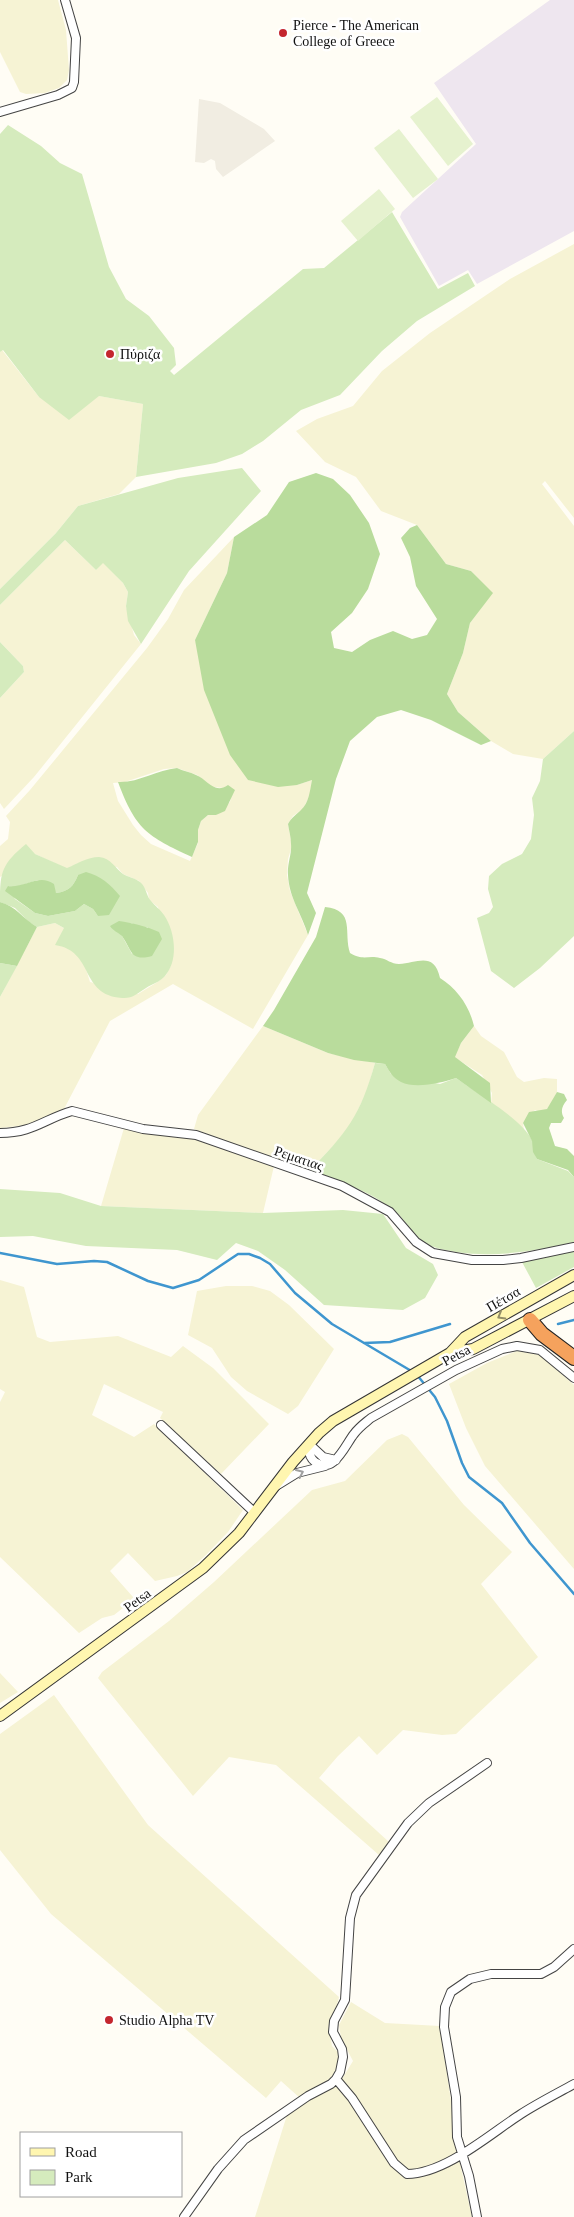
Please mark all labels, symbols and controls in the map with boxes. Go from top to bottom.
place label: Pierce - The American College of Greece [293,18,419,49]
marker: Pierce - The American College of Greece [277,27,289,39]
place label: Πύριζα [120,347,161,362]
marker: Πύριζα [104,348,116,360]
street label: Ρεματιας [272,1143,326,1174]
street label: Πέτσα [484,1283,523,1315]
one-way arrow [497,1310,506,1320]
street label: Petsa [440,1342,473,1369]
one-way arrow [294,1469,303,1479]
street label: Petsa [121,1585,154,1615]
place label: Studio Alpha TV [119,2013,214,2028]
marker: Studio Alpha TV [103,2014,115,2026]
legend [20,2132,182,2197]
text: Road [65,2144,97,2160]
text: Park [65,2169,93,2185]

